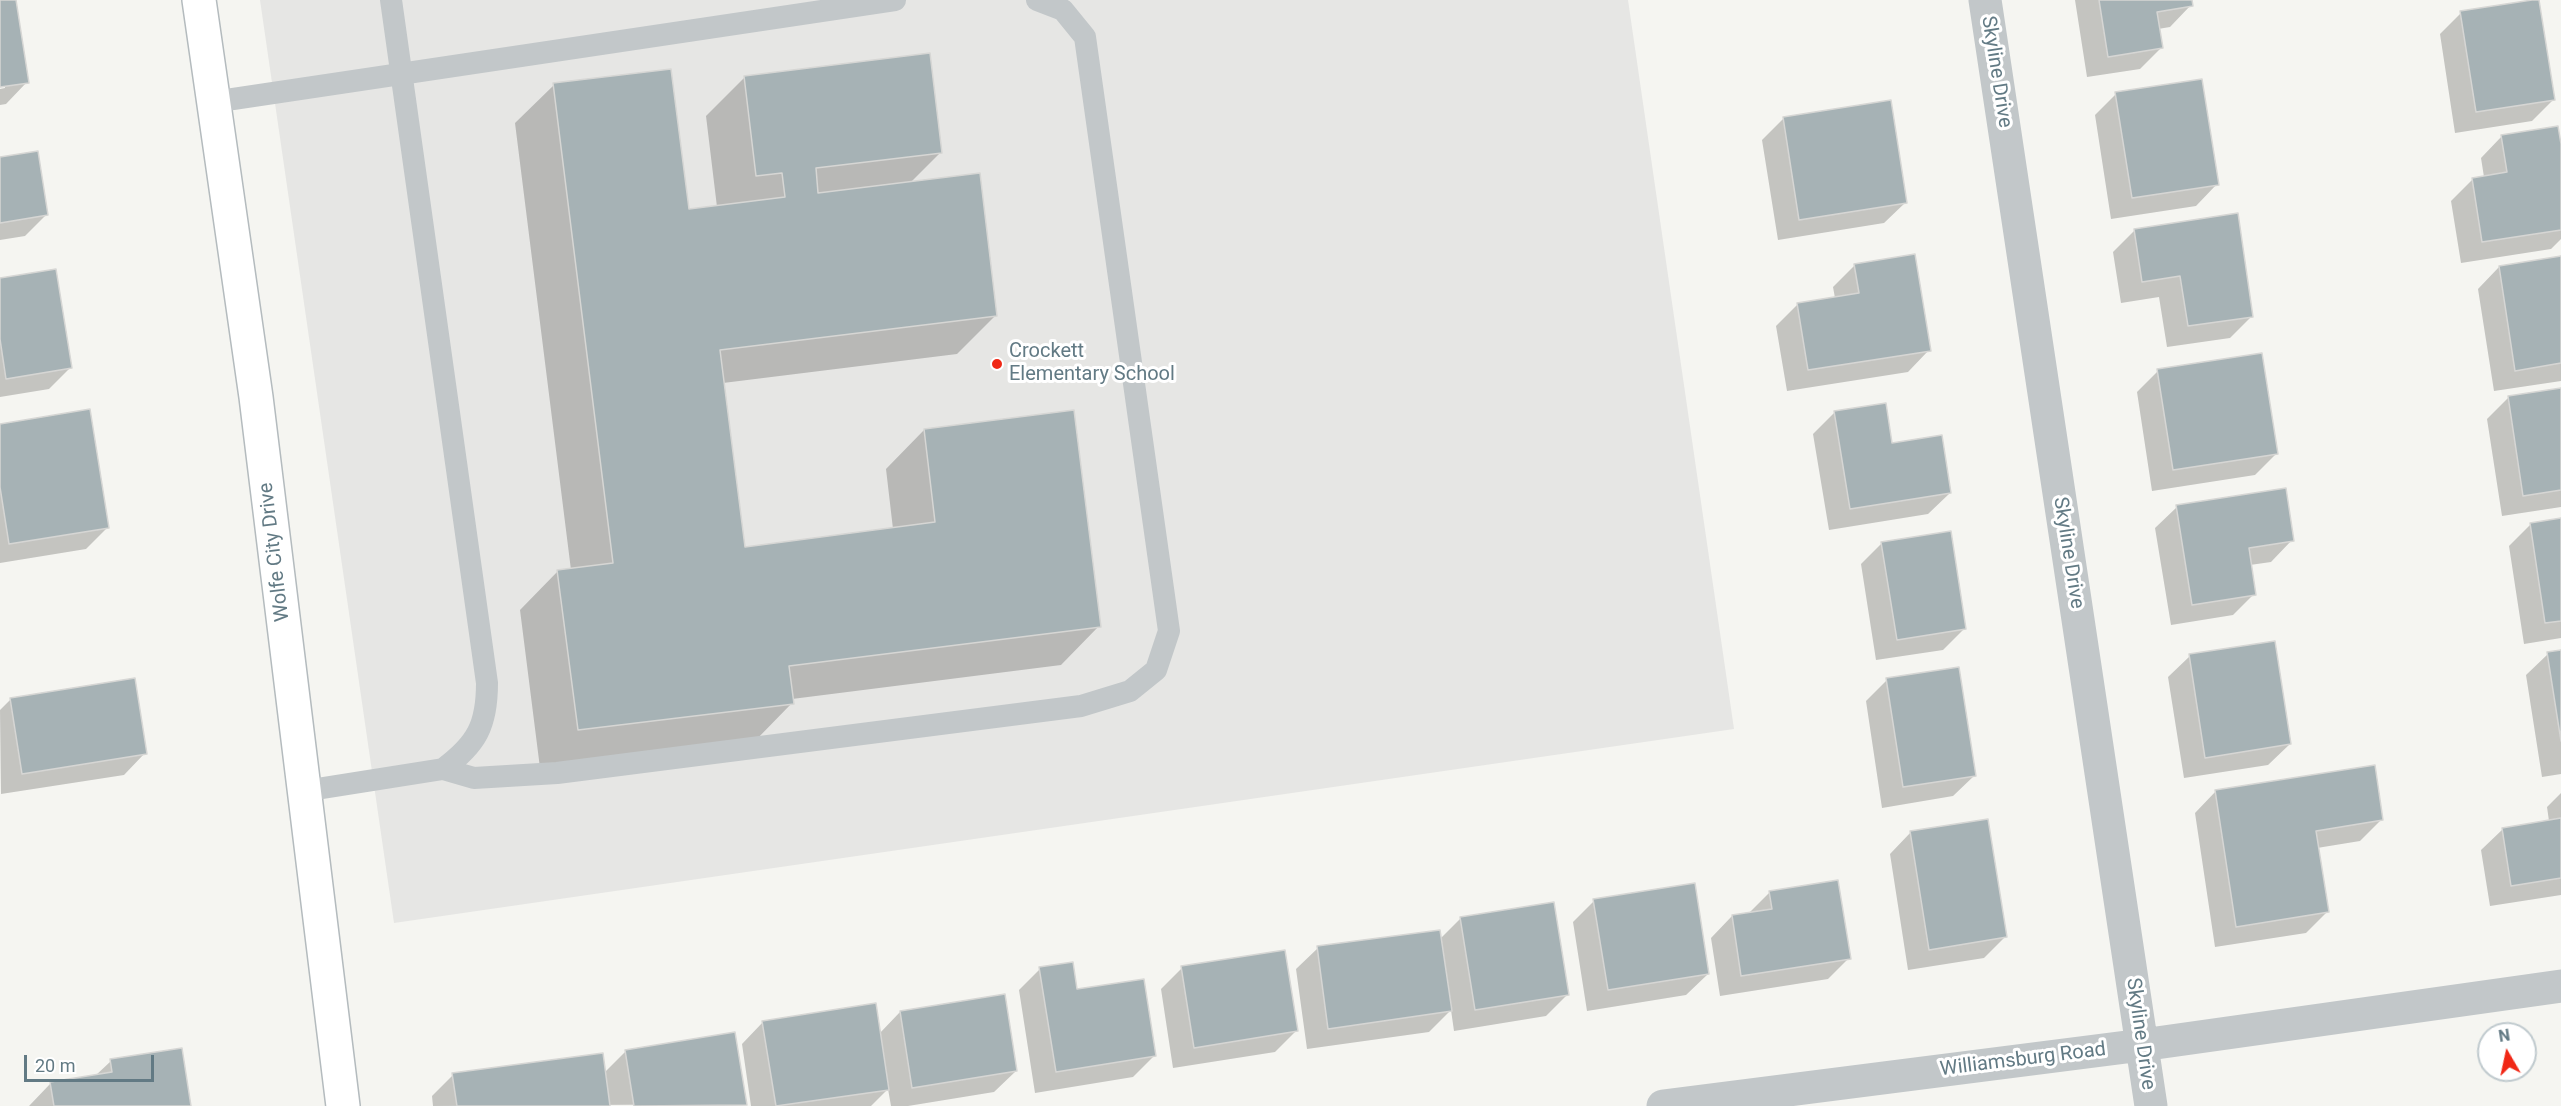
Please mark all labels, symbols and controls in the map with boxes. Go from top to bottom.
street label: Skyline Drive [1975,14,2017,130]
place label: Crockett Elementary School [1009,340,1175,387]
marker: Crockett Elementary School [990,357,1004,371]
street label: Wolfe City Drive [255,481,295,623]
street label: Skyline Drive [2047,495,2089,611]
street label: Skyline Drive [2120,977,2160,1091]
north arrow [2477,1022,2537,1082]
text: N [2497,1025,2511,1046]
street label: Williamsburg Road [1939,1038,2107,1082]
scale bar [27,1043,158,1081]
text: 20 m [35,1055,75,1076]

